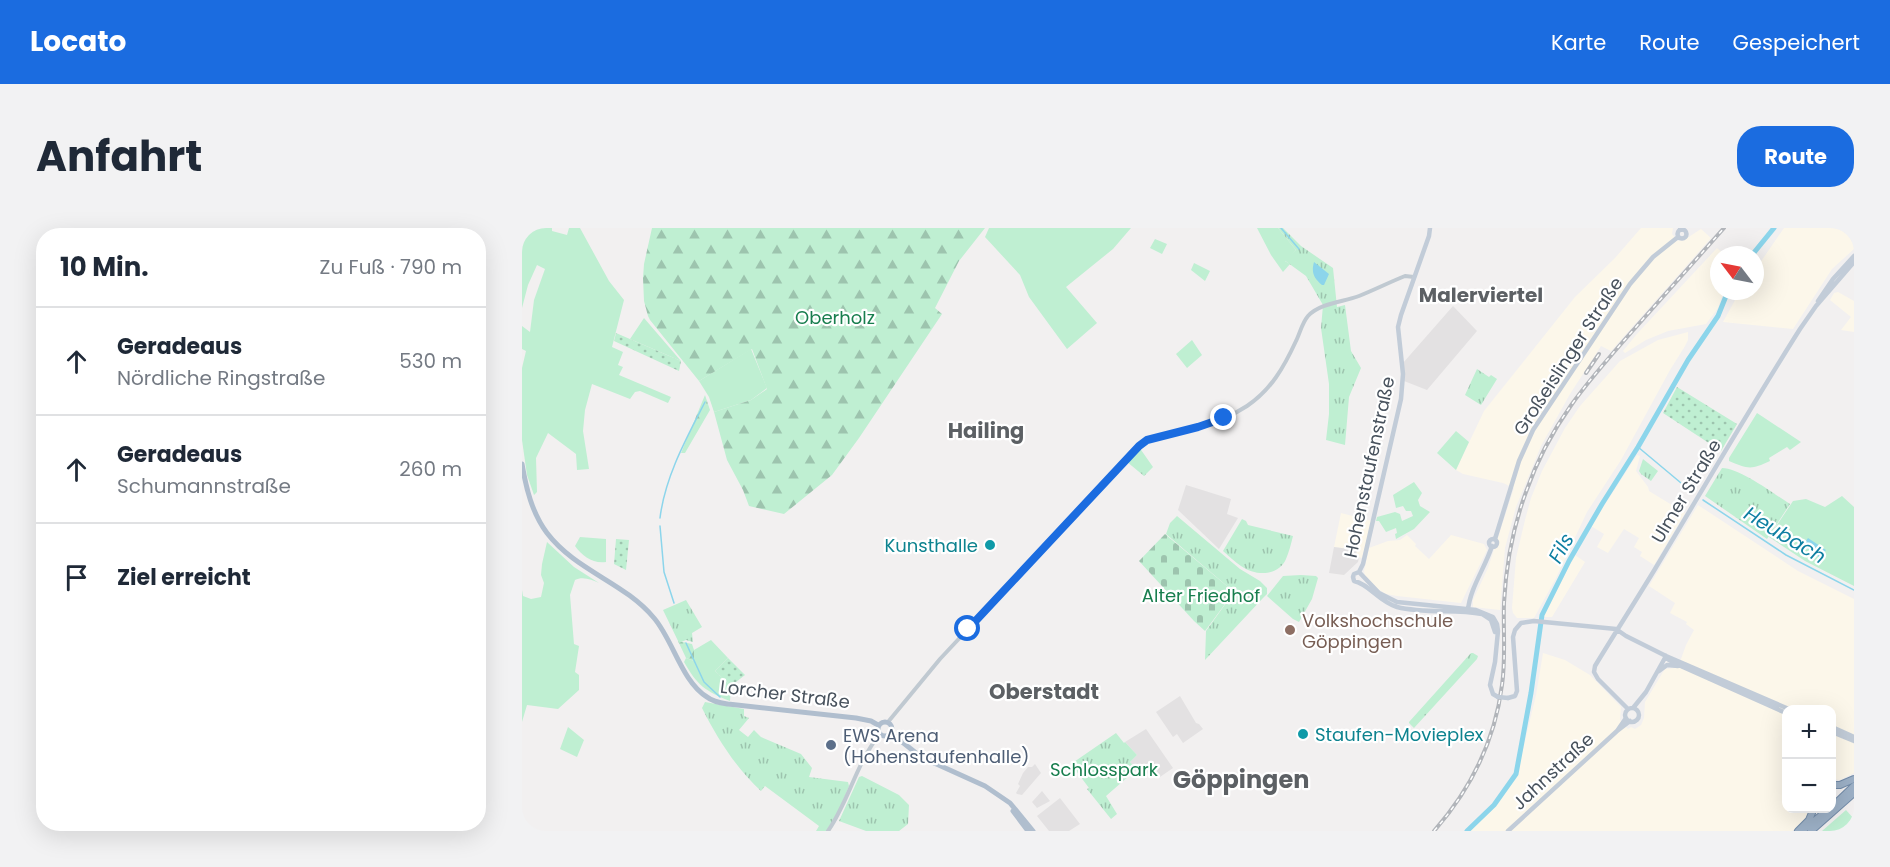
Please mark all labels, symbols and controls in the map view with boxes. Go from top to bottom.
text: Locato [30,22,126,61]
text: Karte [1551,28,1606,57]
text: Route [1639,28,1700,57]
text: Gespeichert [1733,28,1860,57]
button: Route [1737,126,1854,187]
text: Anfahrt [36,127,202,186]
north arrow [1710,246,1764,300]
text: 10 Min. [60,249,149,285]
text: Zu Fuß · 790 m [320,253,462,281]
street label: Großeislinger Straße [1507,272,1629,440]
district label: Malerviertel [1419,281,1543,309]
park label: Oberholz [795,305,875,330]
text: Geradeaus [117,331,242,362]
icon: ahead [60,345,93,378]
text: 530 m [399,347,462,375]
text: Nördliche Ringstraße [117,364,325,392]
street label: Hohenstaufenstraße [1338,374,1400,560]
route end [1210,404,1236,430]
district label: Hailing [948,416,1024,445]
street label: Ulmer Straße [1645,434,1727,548]
text: Geradeaus [117,439,242,470]
icon: ahead [60,453,93,486]
text: 260 m [399,455,462,483]
text: Schumannstraße [117,472,291,500]
water label: Heubach [1739,500,1831,570]
water label: Fils [1541,528,1581,568]
place label: Kunsthalle [885,533,978,558]
marker: Kunsthalle [983,538,997,552]
icon: arrive [60,561,93,594]
text: Ziel erreicht [117,562,251,593]
park label: Alter Friedhof [1142,583,1260,608]
place label: Volkshochschule Göppingen [1302,608,1453,654]
route start [954,615,980,641]
marker: Volkshochschule Göppingen [1283,623,1297,637]
street label: Lorcher Straße [719,674,851,714]
district label: Oberstadt [989,677,1099,706]
map controls [1782,705,1836,813]
button: + [1782,705,1836,759]
place label: Staufen-Movieplex [1315,722,1484,747]
place label: EWS Arena (Hohenstaufenhalle) [843,723,1029,769]
marker: Staufen-Movieplex [1296,727,1310,741]
street label: Jahnstraße [1507,727,1599,815]
marker: EWS Arena (Hohenstaufenhalle) [824,738,838,752]
park label: Schlosspark [1050,757,1159,782]
button: − [1782,759,1836,813]
district label: Göppingen [1173,763,1309,796]

